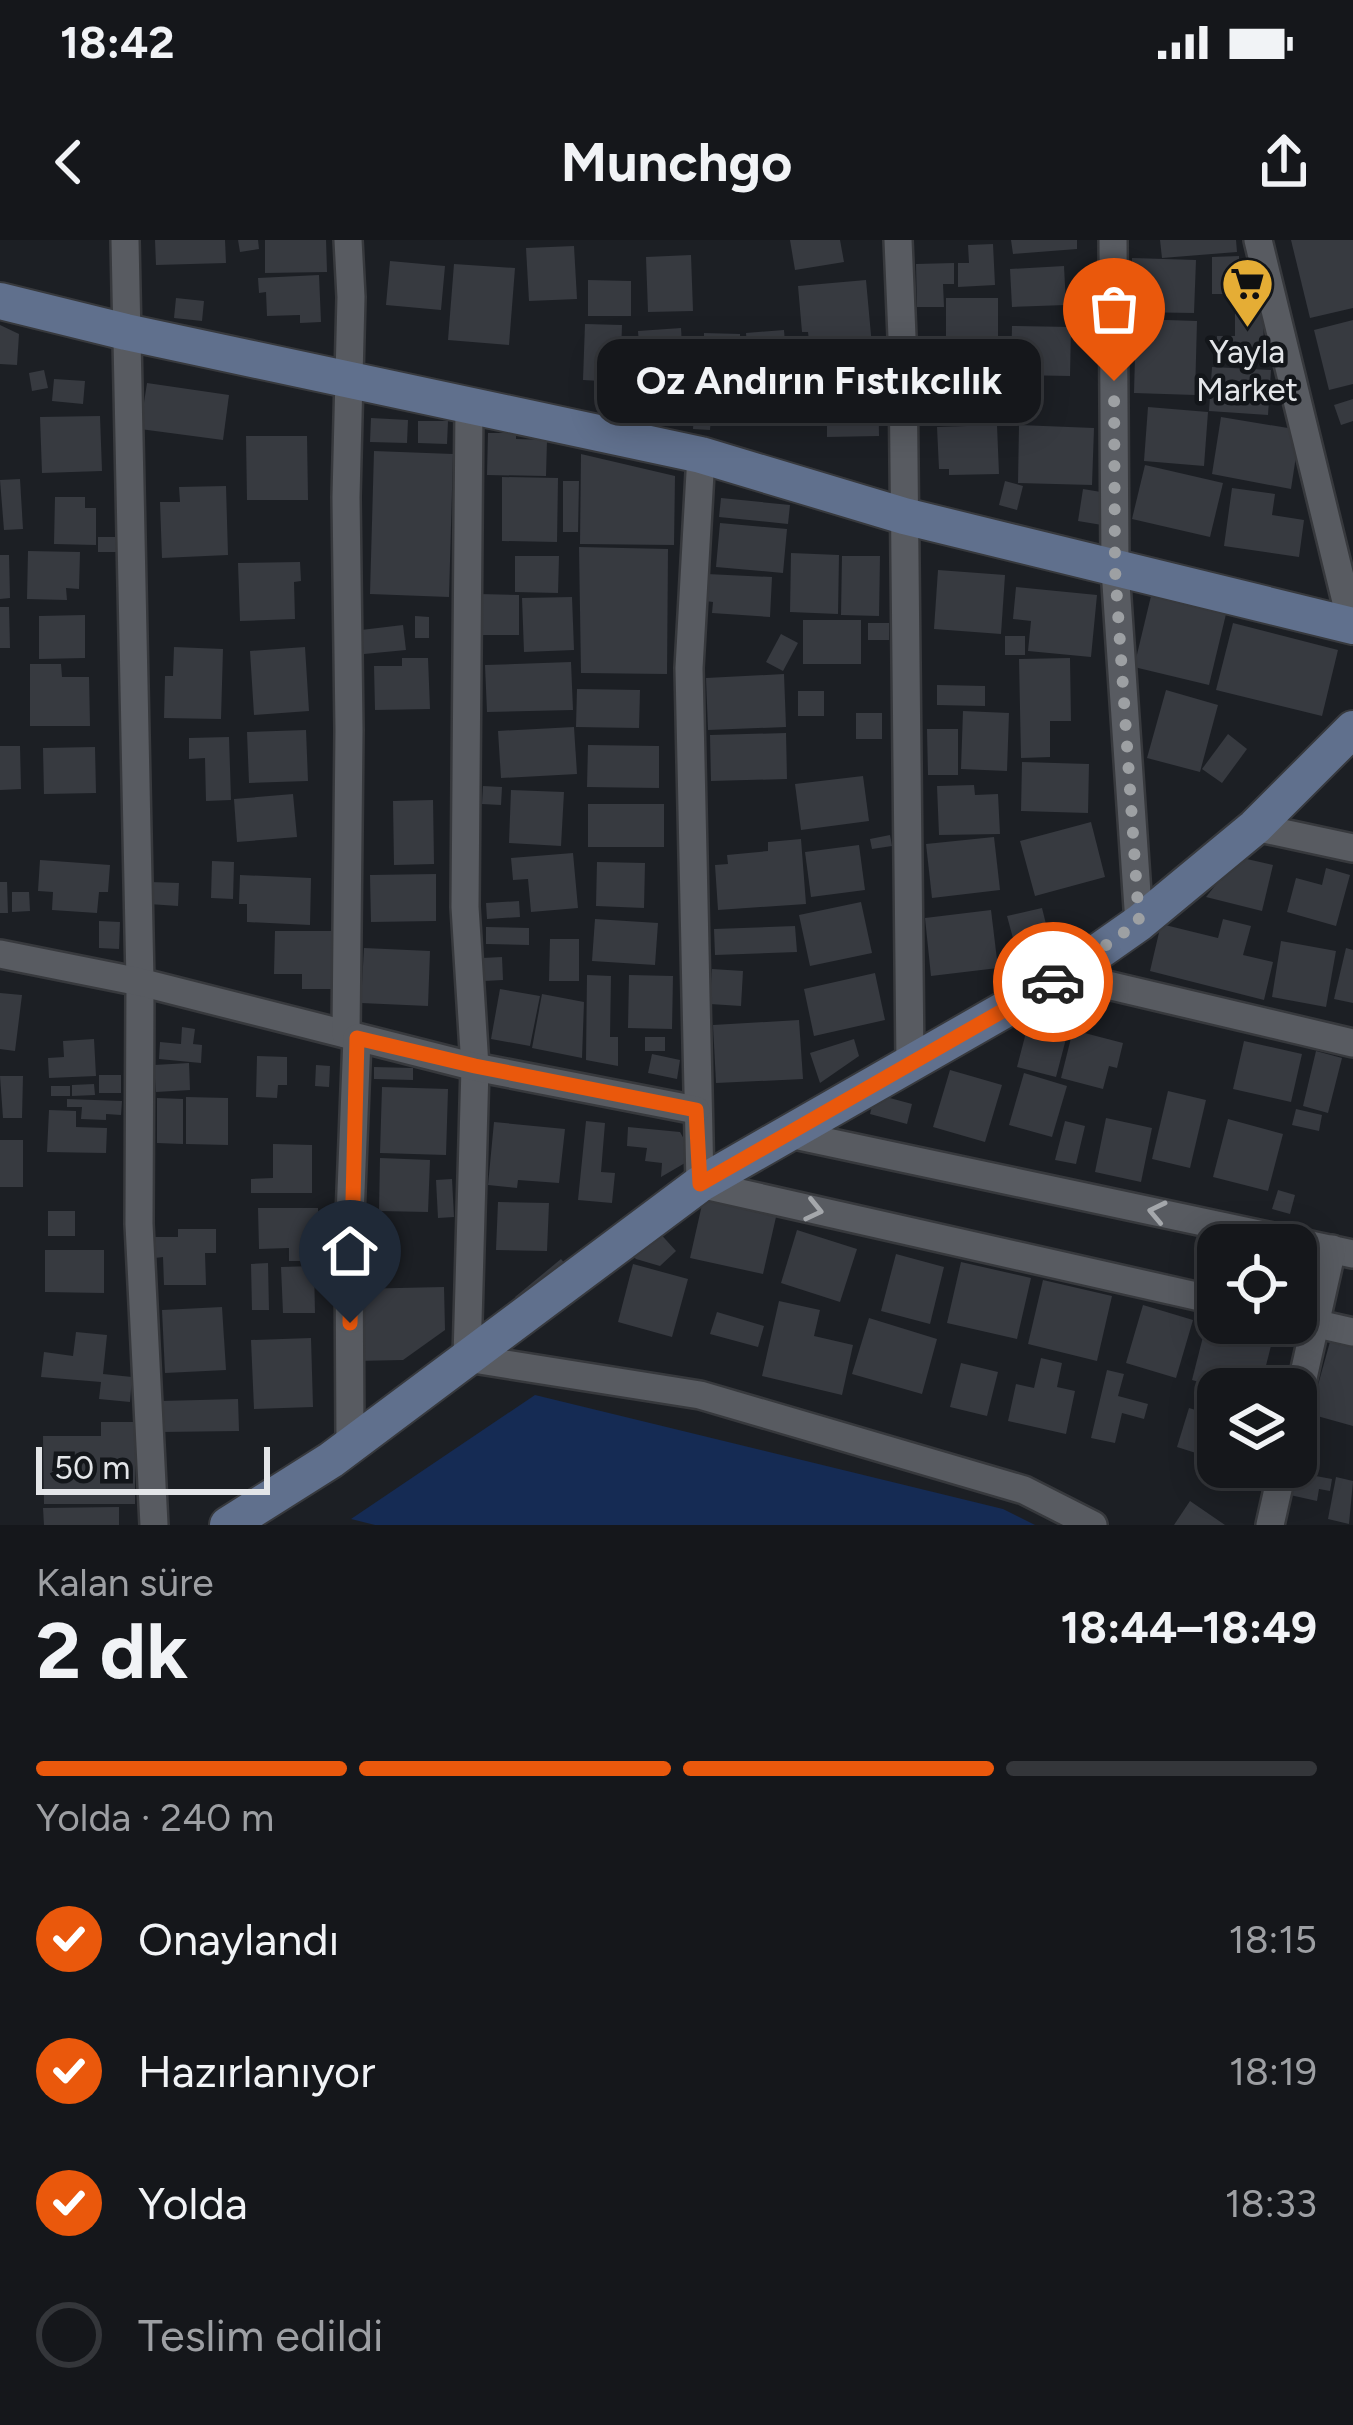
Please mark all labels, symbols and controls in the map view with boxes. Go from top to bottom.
text: 18:42 [60,15,175,69]
icon: back [36,129,102,195]
icon: share [1251,129,1317,195]
text: Munchgo [561,130,792,195]
supermarket icon: Yayla Market [1219,256,1275,330]
pin [1063,258,1165,381]
icon: bag [1081,276,1147,342]
place label: Yayla Market [1196,332,1298,409]
callout: Oz Andırın Fıstıkcılık [598,339,1042,423]
text: Oz Andırın Fıstıkcılık [636,357,1002,404]
courier [993,922,1113,1042]
icon: car [1020,949,1086,1015]
one-way arrow [803,1196,823,1221]
pin [299,1200,401,1323]
one-way arrow [1147,1200,1167,1225]
icon: home [317,1218,383,1284]
map controls [1197,1224,1317,1488]
button: locate [1197,1224,1317,1344]
button: layers [1197,1368,1317,1488]
scale bar [36,1441,270,1494]
text: 50 m [54,1448,130,1487]
text: Kalan süre [36,1559,214,1606]
text: 18:44–18:49 [1061,1600,1317,1654]
text: 2 dk [36,1604,188,1698]
text: Yolda · 240 m [36,1794,274,1841]
icon: check [36,1906,102,1972]
text: Onaylandı [138,1912,339,1966]
text: 18:15 [1229,1916,1317,1963]
icon: check [36,2038,102,2104]
text: Hazırlanıyor [138,2044,375,2098]
text: 18:19 [1229,2048,1317,2095]
icon: check [36,2170,102,2236]
text: Yolda [138,2176,248,2230]
text: 18:33 [1225,2180,1317,2227]
text: Teslim edildi [138,2308,383,2362]

